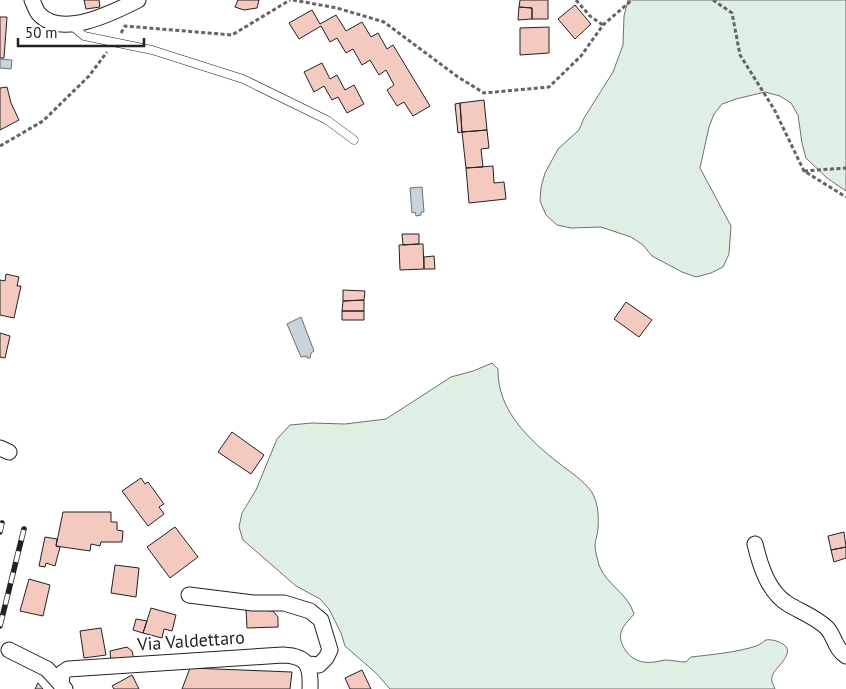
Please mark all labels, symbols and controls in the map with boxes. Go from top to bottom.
scale bar [18,15,144,47]
text: 50 m [25,23,58,42]
street label: Via Valdettaro [136,625,245,656]

